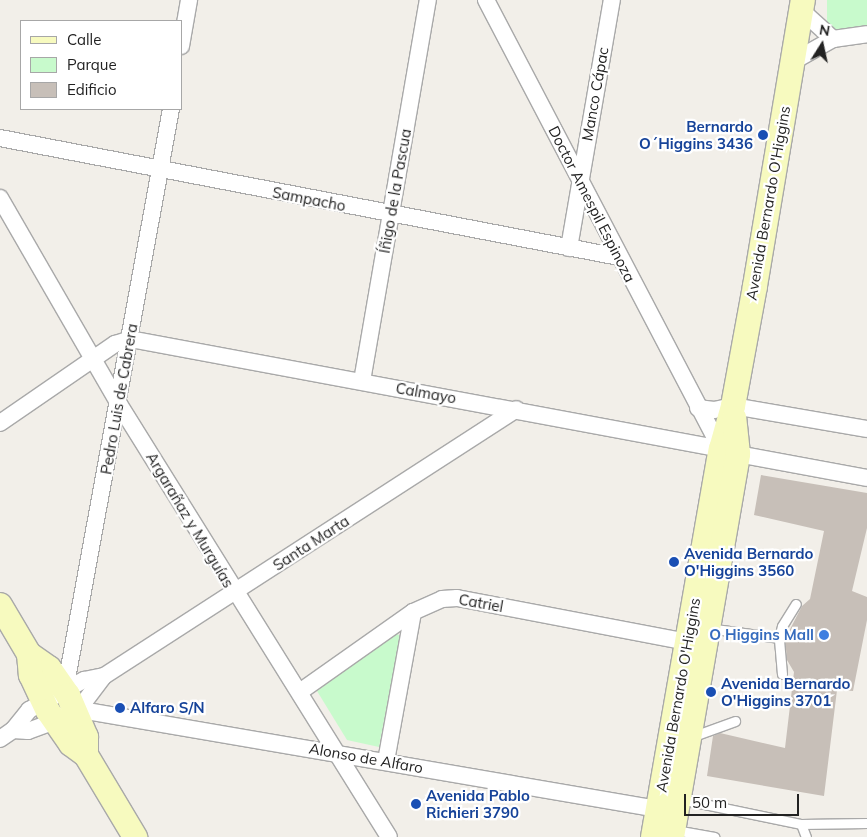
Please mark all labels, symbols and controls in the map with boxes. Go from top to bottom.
legend [20,20,182,110]
north arrow [797,20,847,70]
text: N [818,20,831,40]
text: Calle [67,30,101,49]
street label: Manco Cápac [578,46,612,142]
text: Parque [67,55,117,74]
text: Edificio [67,80,117,99]
street label: Avenida Bernardo O'Higgins [742,104,794,302]
place label: Bernardo O´Higgins 3436 [639,117,753,152]
street label: Doctor Amespil Espinoza [545,123,639,285]
street label: Íñigo de la Pascua [375,127,415,255]
marker: Bernardo O´Higgins 3436 [757,129,769,141]
street label: Sampacho [271,183,347,215]
street label: Pedro Luis de Cabrera [97,322,141,476]
street label: Calmayo [394,379,458,407]
street label: Argarañaz y Murguías [142,449,238,591]
street label: Santa Marta [270,512,352,574]
place label: Avenida Bernardo O'Higgins 3560 [684,544,813,579]
marker: Avenida Bernardo O'Higgins 3560 [668,556,680,568]
street label: Catriel [457,590,505,616]
street label: Avenida Bernardo O'Higgins [652,596,704,794]
place label: O Higgins Mall [709,626,814,644]
marker: O Higgins Mall [818,629,830,641]
place label: Avenida Bernardo O'Higgins 3701 [721,674,850,709]
marker: Avenida Bernardo O'Higgins 3701 [705,686,717,698]
place label: Alfaro S/N [130,699,204,717]
marker: Alfaro S/N [114,702,126,714]
street label: Alonso de Alfaro [308,739,424,777]
scale bar [687,784,802,816]
place label: Avenida Pablo Richieri 3790 [426,786,530,821]
text: 50 m [692,793,727,812]
marker: Avenida Pablo Richieri 3790 [410,798,422,810]

